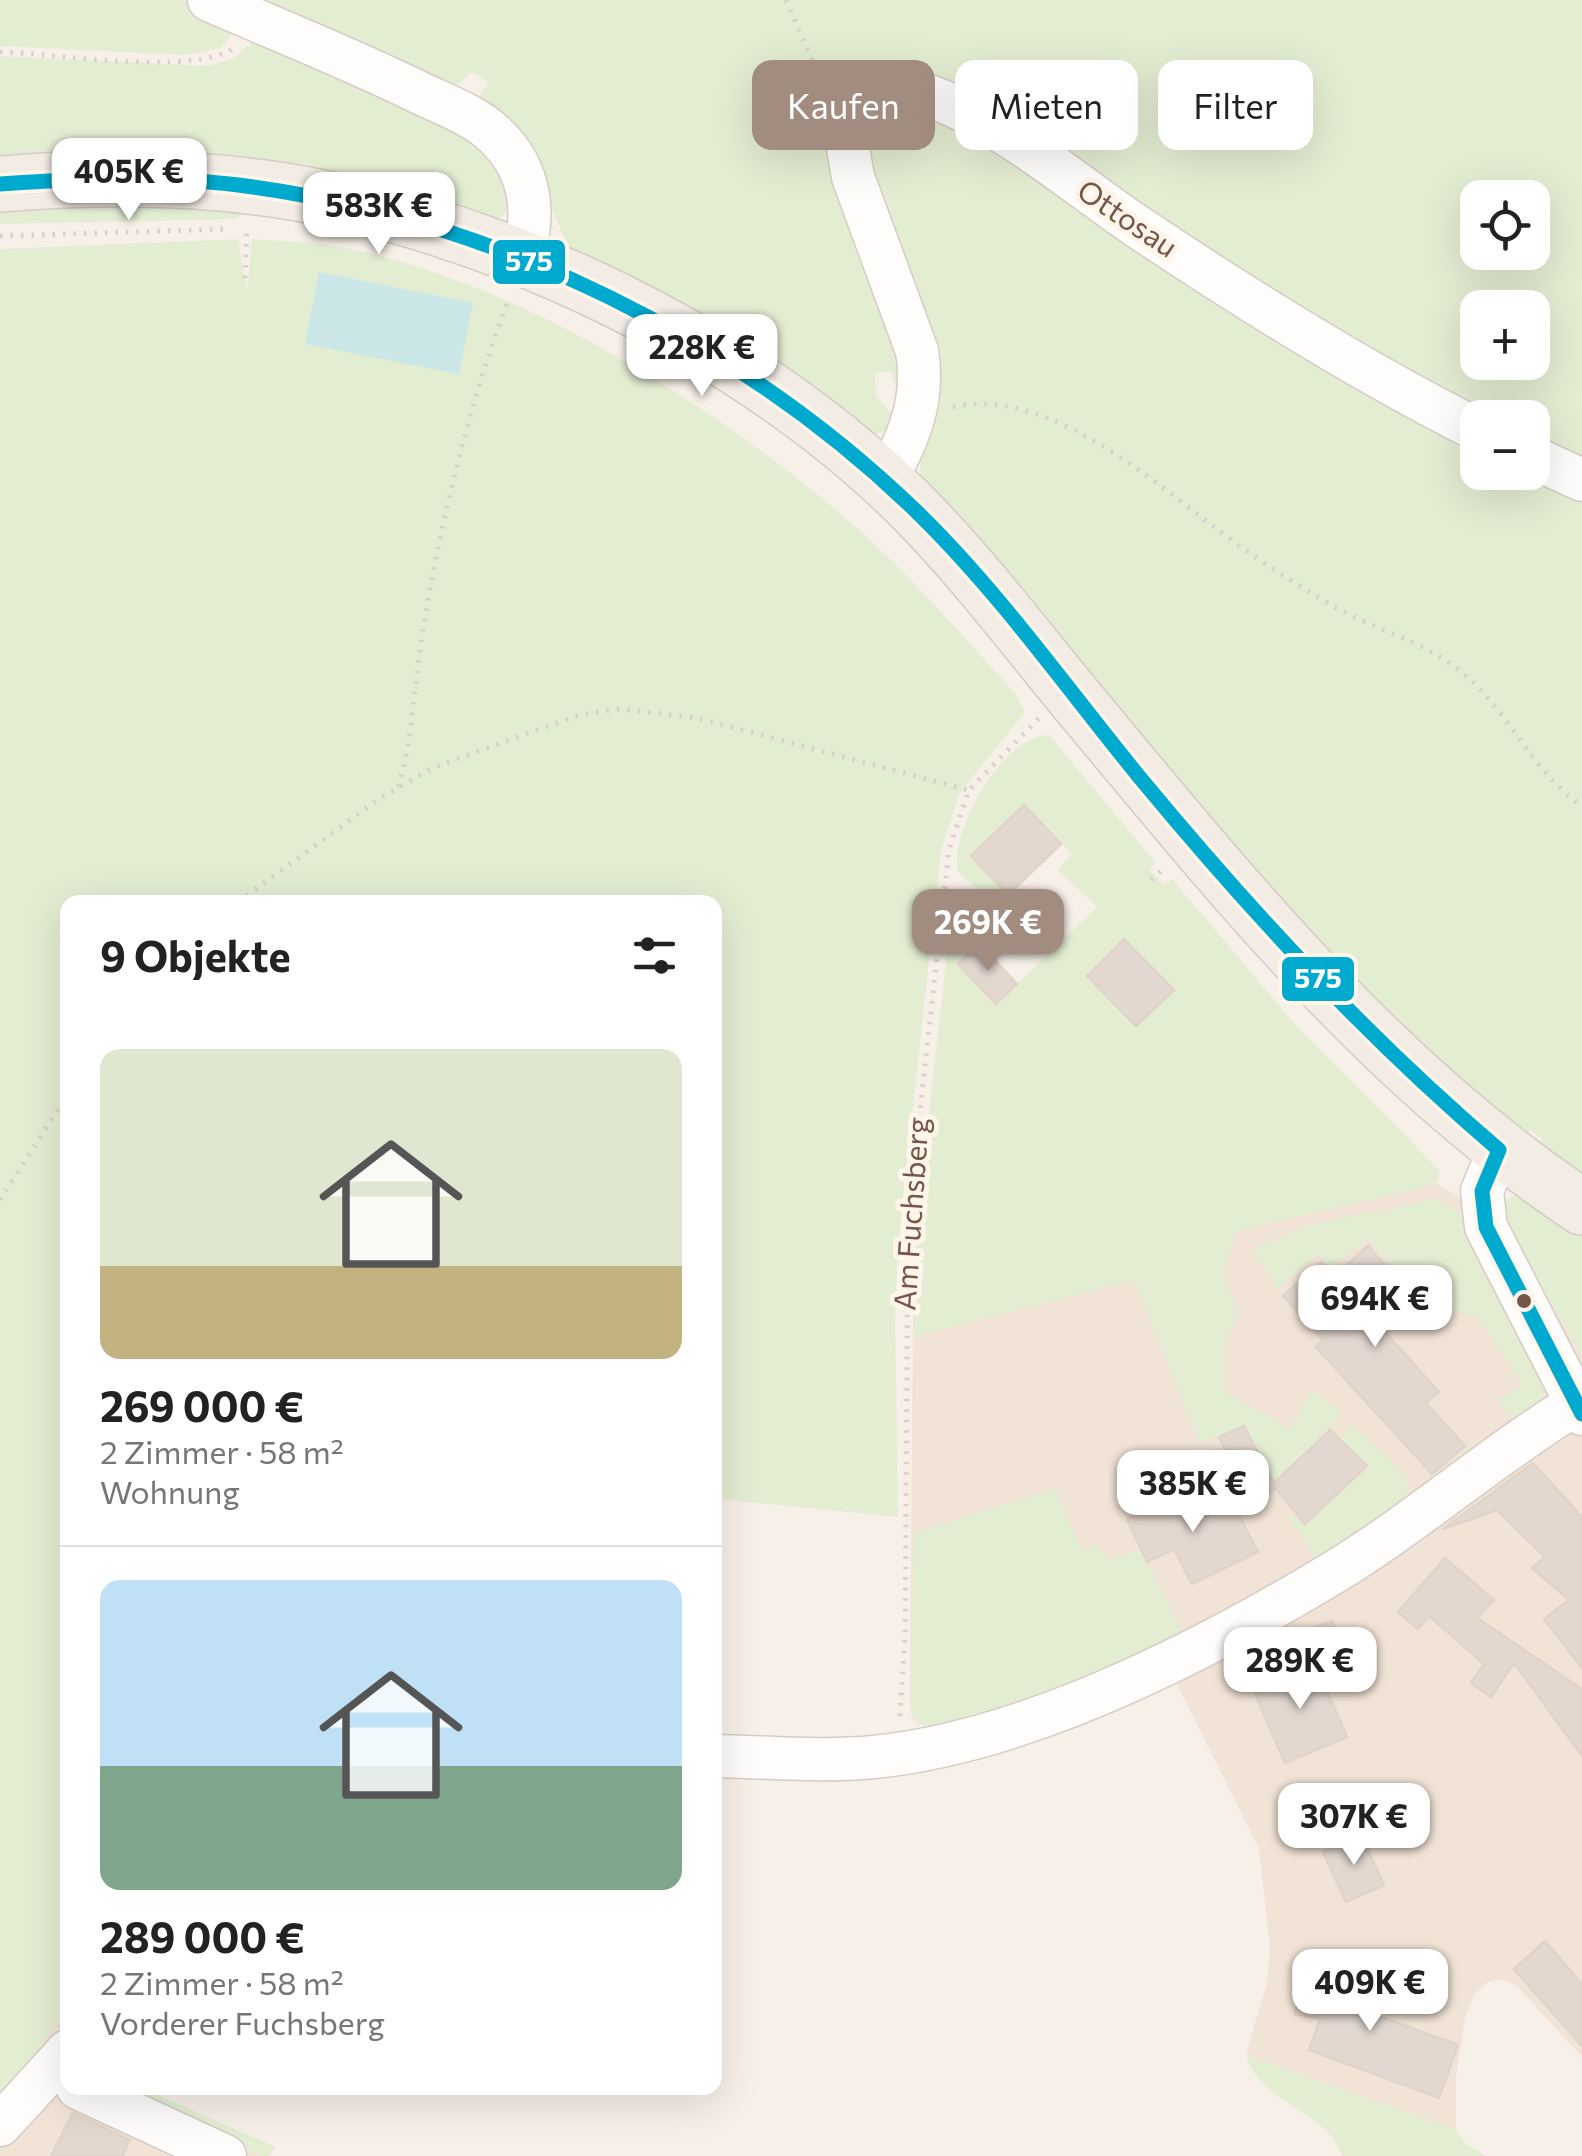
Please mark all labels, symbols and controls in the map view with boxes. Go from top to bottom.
chip: Kaufen [752,60,935,150]
chip: Mieten [955,60,1138,150]
chip: Filter [1158,60,1313,150]
pin: 405K € [48,138,210,223]
text: 405K € [74,150,184,190]
street label: Ottosau [1071,170,1185,264]
pin: 583K € [298,172,460,257]
map controls [1460,180,1550,490]
button: locate [1460,180,1550,270]
text: 583K € [325,184,433,224]
line badge: 575 [491,238,567,286]
text: 575 [505,243,553,277]
button: + [1460,290,1550,380]
pin: 228K € [621,314,783,399]
text: 228K € [648,326,756,366]
button: − [1460,400,1550,490]
pin: 269K € [907,889,1069,974]
text: 269K € [934,901,1042,941]
icon: filters [627,928,682,983]
text: 9 Objekte [100,929,291,981]
line badge: 575 [1280,955,1356,1003]
text: 575 [1294,960,1342,994]
icon: home [301,1114,481,1294]
street label: Am Fuchsberg [884,1116,935,1312]
pin: 694K € [1294,1265,1456,1350]
text: 694K € [1320,1277,1430,1317]
unlabelled marker [1514,1291,1534,1311]
text: 269 000 € [100,1379,304,1431]
text: 2 Zimmer · 58 m² [100,1431,344,1471]
pin: 385K € [1112,1450,1274,1535]
text: 385K € [1139,1462,1247,1502]
text: Wohnung [100,1471,240,1511]
pin: 289K € [1219,1627,1381,1712]
text: 289K € [1246,1639,1354,1679]
icon: home [301,1645,481,1825]
pin: 307K € [1273,1783,1435,1868]
text: 307K € [1300,1795,1408,1835]
text: 289 000 € [100,1910,305,1962]
pin: 409K € [1289,1949,1451,2034]
text: 409K € [1314,1961,1426,2001]
text: 2 Zimmer · 58 m² [100,1962,344,2002]
text: Vorderer Fuchsberg [100,2002,385,2042]

